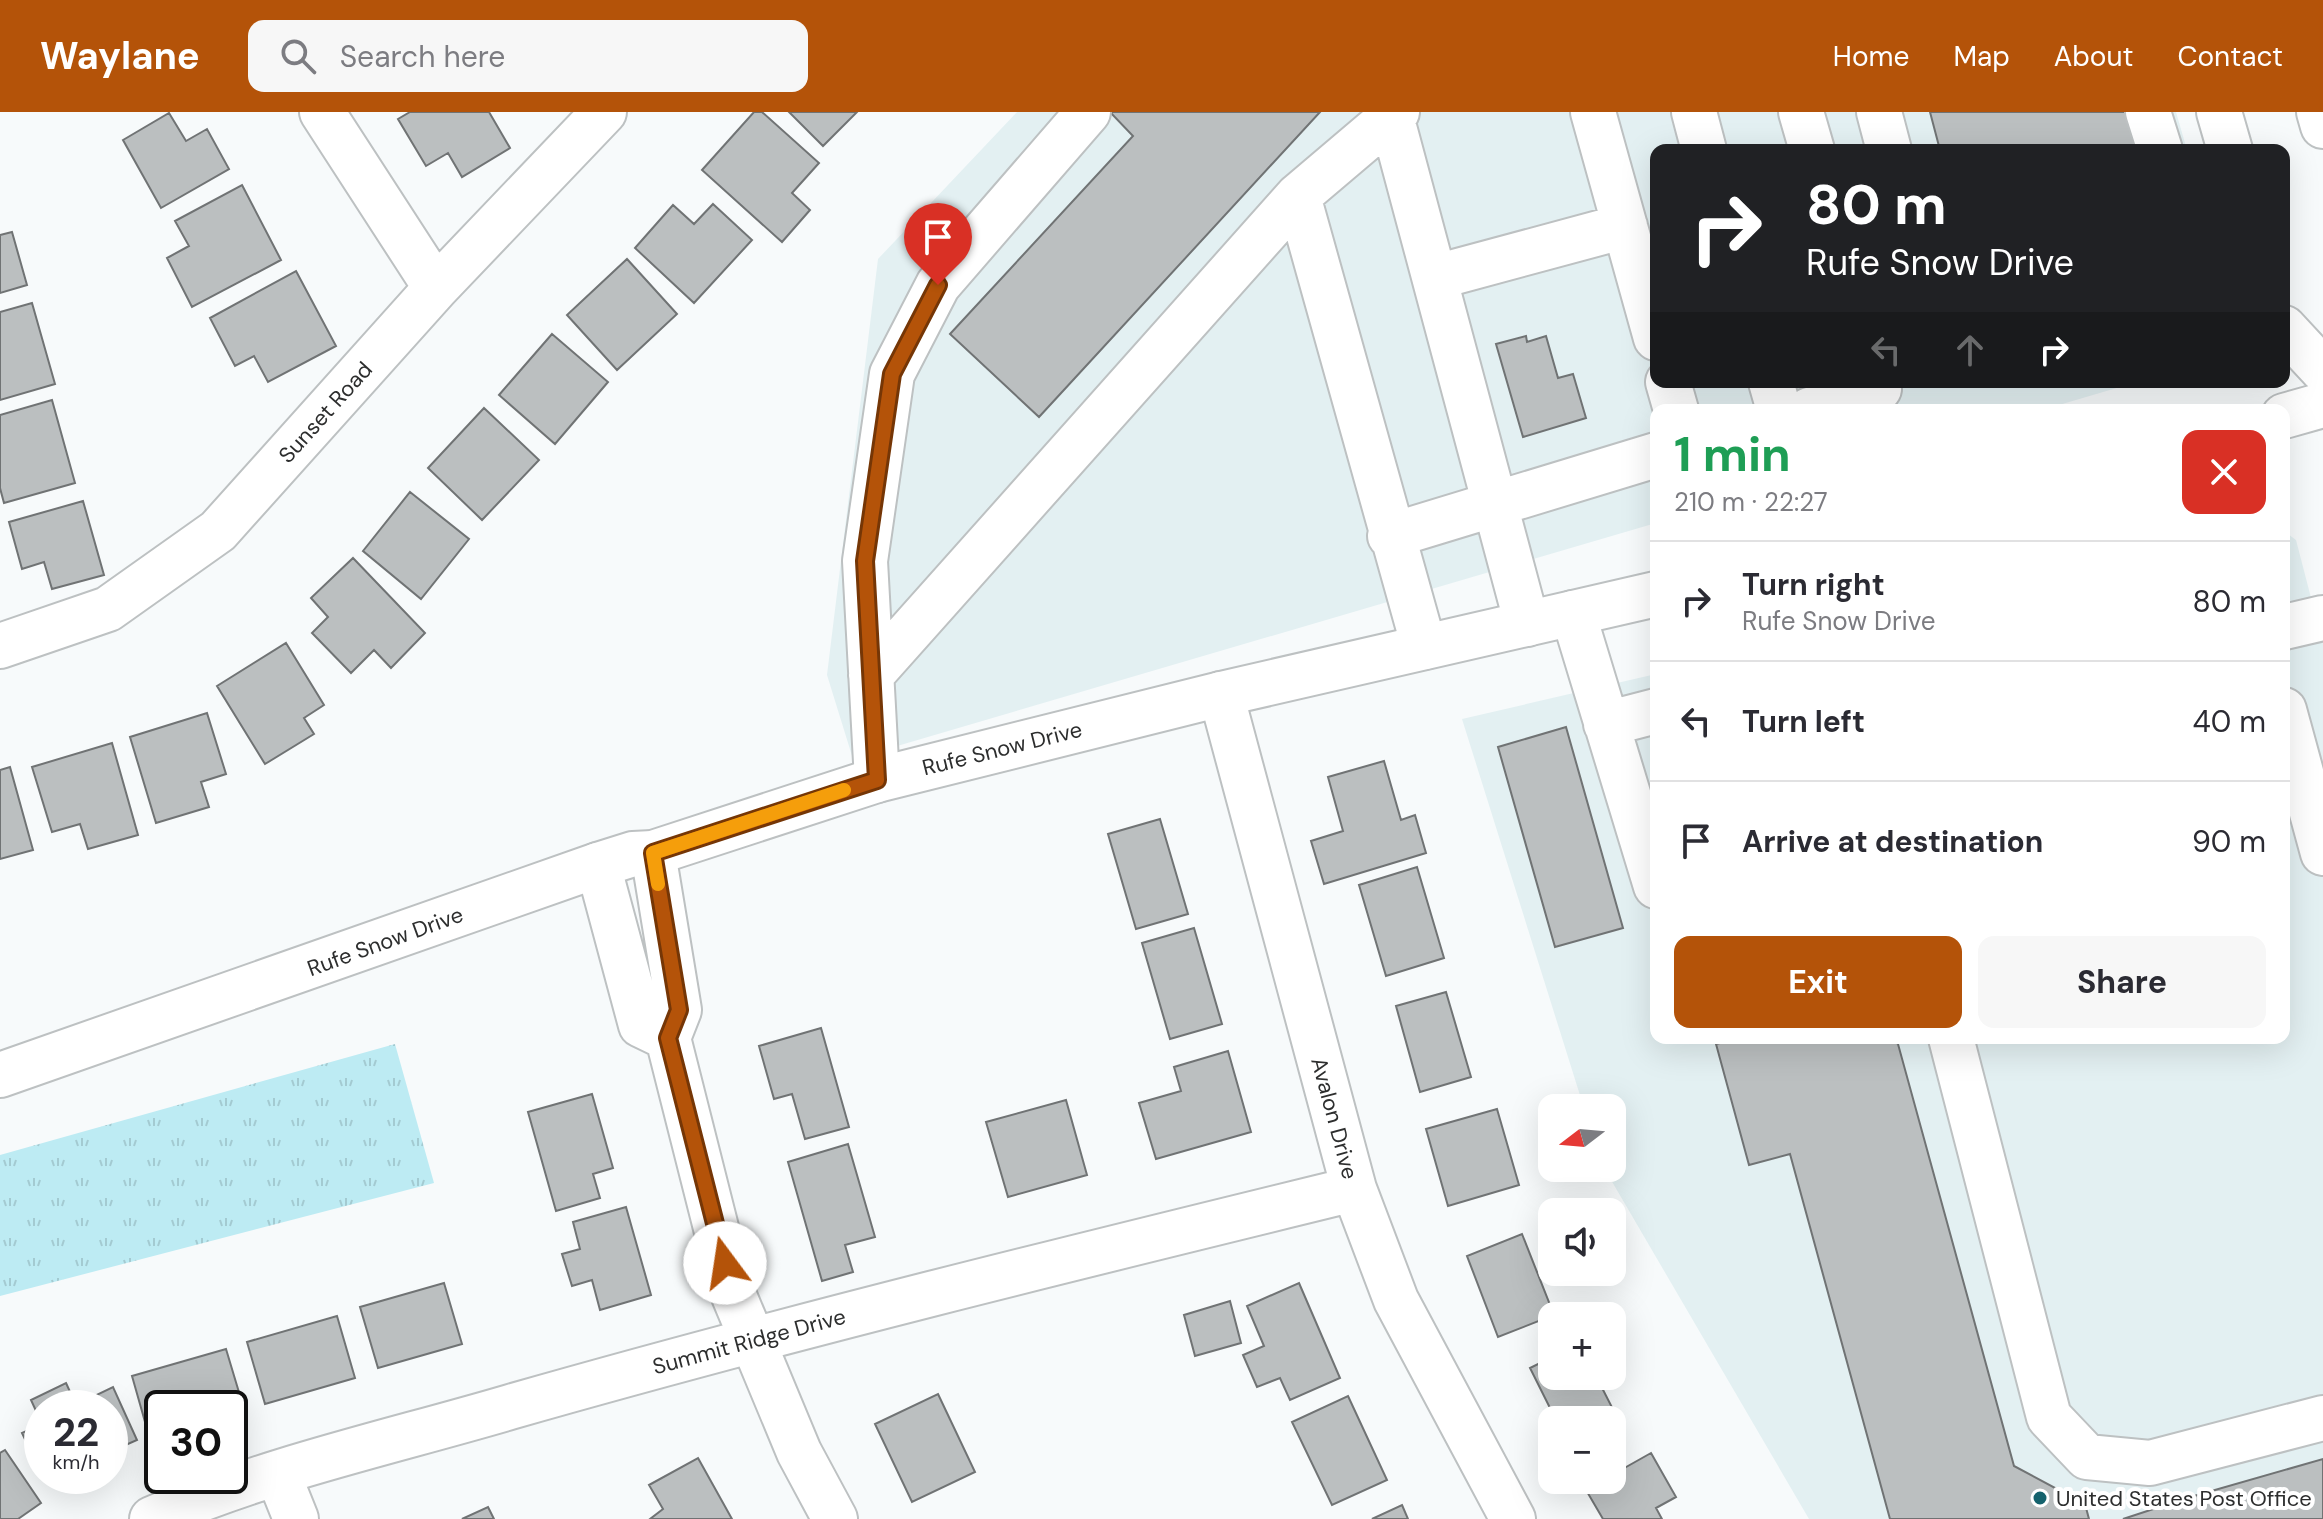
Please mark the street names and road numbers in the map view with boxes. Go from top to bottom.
street label: Sunset Road [272,355,379,469]
street label: Rufe Snow Drive [919,715,1085,782]
street label: Rufe Snow Drive [303,900,467,983]
street label: Avalon Drive [1304,1054,1365,1182]
street label: Summit Ridge Drive [649,1302,849,1381]

